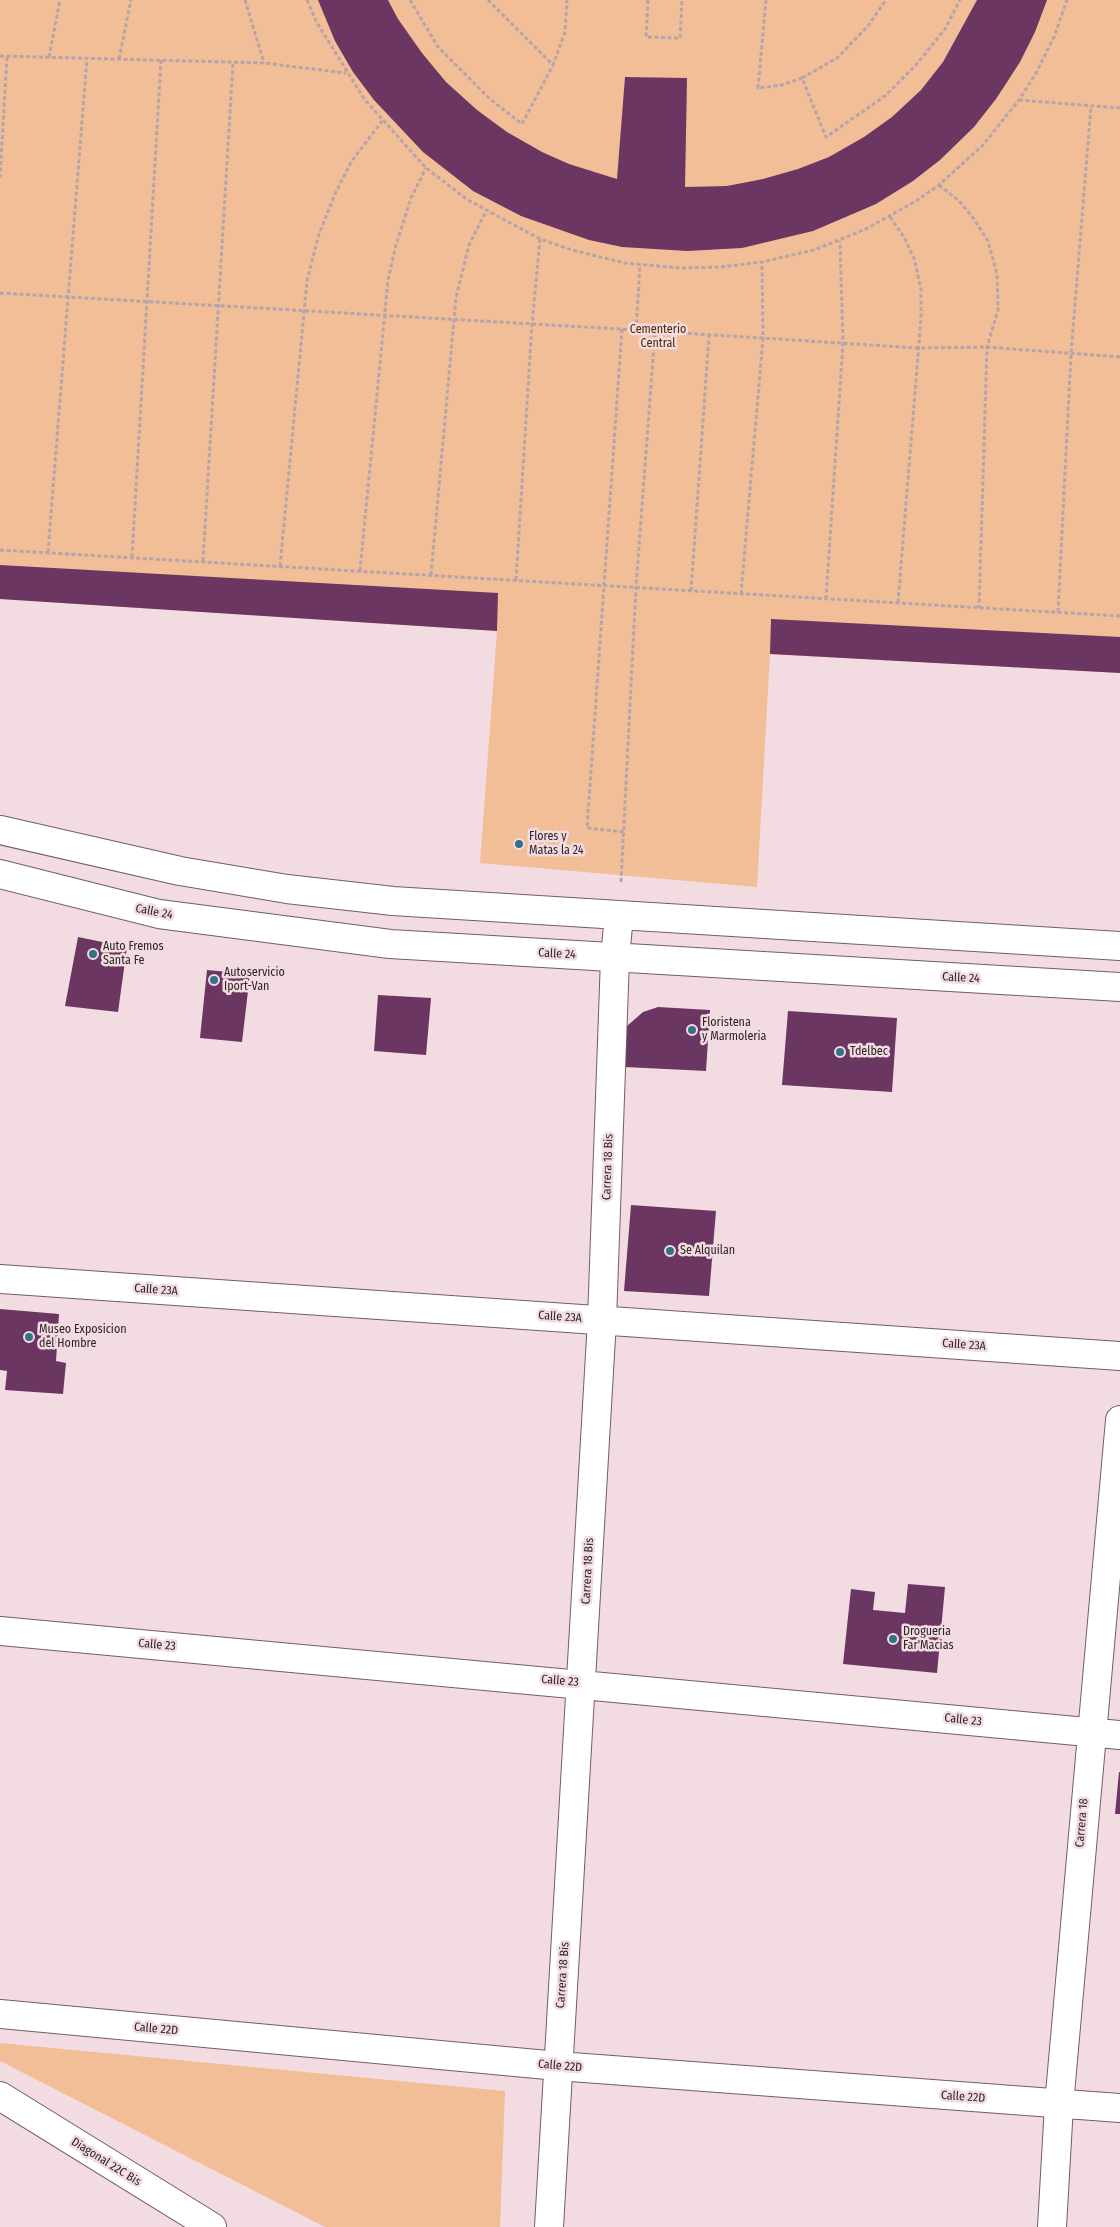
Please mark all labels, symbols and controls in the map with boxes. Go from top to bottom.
park label: Cementerio Central [630,323,686,351]
place label: Flores y Matas la 24 [529,830,584,858]
marker: Flores y Matas la 24 [513,838,525,850]
street label: Calle 24 [134,901,174,923]
place label: Auto Fremos Santa Fe [103,940,164,968]
street label: Calle 24 [538,946,576,962]
marker: Auto Fremos Santa Fe [87,948,99,960]
place label: Autoservicio Iport-Van [224,966,285,994]
street label: Calle 24 [942,970,980,986]
marker: Autoservicio Iport-Van [208,974,220,986]
place label: Floristena y Marmoleria [702,1016,766,1044]
marker: Floristena y Marmoleria [686,1024,698,1036]
place label: Tdelbec [850,1045,888,1059]
marker: Tdelbec [834,1046,846,1058]
street label: Carrera 18 Bis [600,1133,616,1201]
place label: Se Alquilan [680,1244,735,1258]
marker: Se Alquilan [664,1245,676,1257]
street label: Calle 23A [134,1281,178,1299]
street label: Calle 23A [538,1308,582,1326]
place label: Museo Exposicion del Hombre [39,1323,127,1351]
marker: Museo Exposicion del Hombre [23,1331,35,1343]
street label: Calle 23A [942,1336,986,1354]
street label: Carrera 18 Bis [579,1537,597,1605]
place label: Drogueria Far'Macias [903,1625,954,1653]
marker: Drogueria Far'Macias [887,1633,899,1645]
street label: Calle 23 [138,1636,176,1654]
street label: Calle 23 [541,1672,579,1690]
street label: Calle 23 [944,1711,982,1729]
street label: Carrera 18 [1073,1798,1091,1848]
street label: Carrera 18 Bis [553,1941,573,2009]
street label: Calle 22D [133,2020,179,2038]
street label: Calle 22D [537,2057,583,2075]
street label: Calle 22D [940,2088,986,2106]
street label: Diagonal 22C Bis [68,2135,144,2189]

